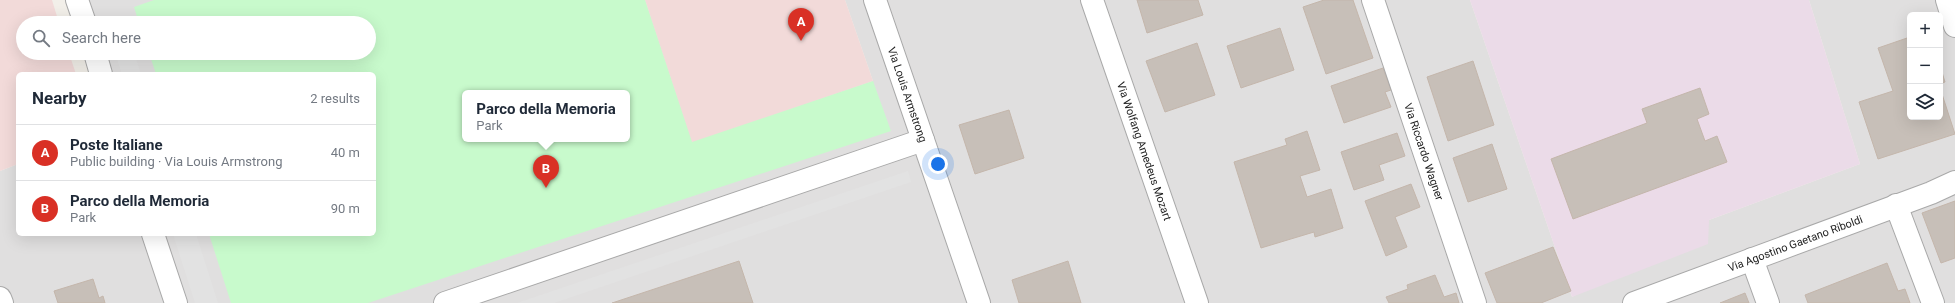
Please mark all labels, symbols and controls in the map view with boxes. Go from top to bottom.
pin: A [788,8,814,41]
map controls [1907,12,1943,120]
button: + [1907,12,1943,48]
search box [16,16,376,60]
icon: search [30,27,52,49]
text: Search here [62,29,141,47]
street label: Via Louis Armstrong [885,45,929,144]
button: − [1907,48,1943,84]
street label: Via Wolfang Amedeus Mozart [1114,80,1174,223]
button: layers [1907,84,1943,120]
text: Nearby [32,88,87,108]
popup [462,90,630,142]
text: 2 results [310,91,360,106]
text: Parco della Memoria [476,100,616,118]
street label: Via Riccardo Wagner [1401,102,1446,202]
text: Park [476,118,503,133]
text: Poste Italiane [70,136,163,154]
text: A [41,145,49,160]
text: 40 m [331,145,360,160]
text: Public building · Via Louis Armstrong [70,154,282,169]
your location [928,154,948,174]
pin: B [533,155,559,188]
text: Parco della Memoria [70,192,209,210]
text: B [41,201,49,216]
text: 90 m [331,201,360,216]
text: Park [70,210,96,225]
street label: Via Agostino Gaetano Riboldi [1726,213,1865,275]

